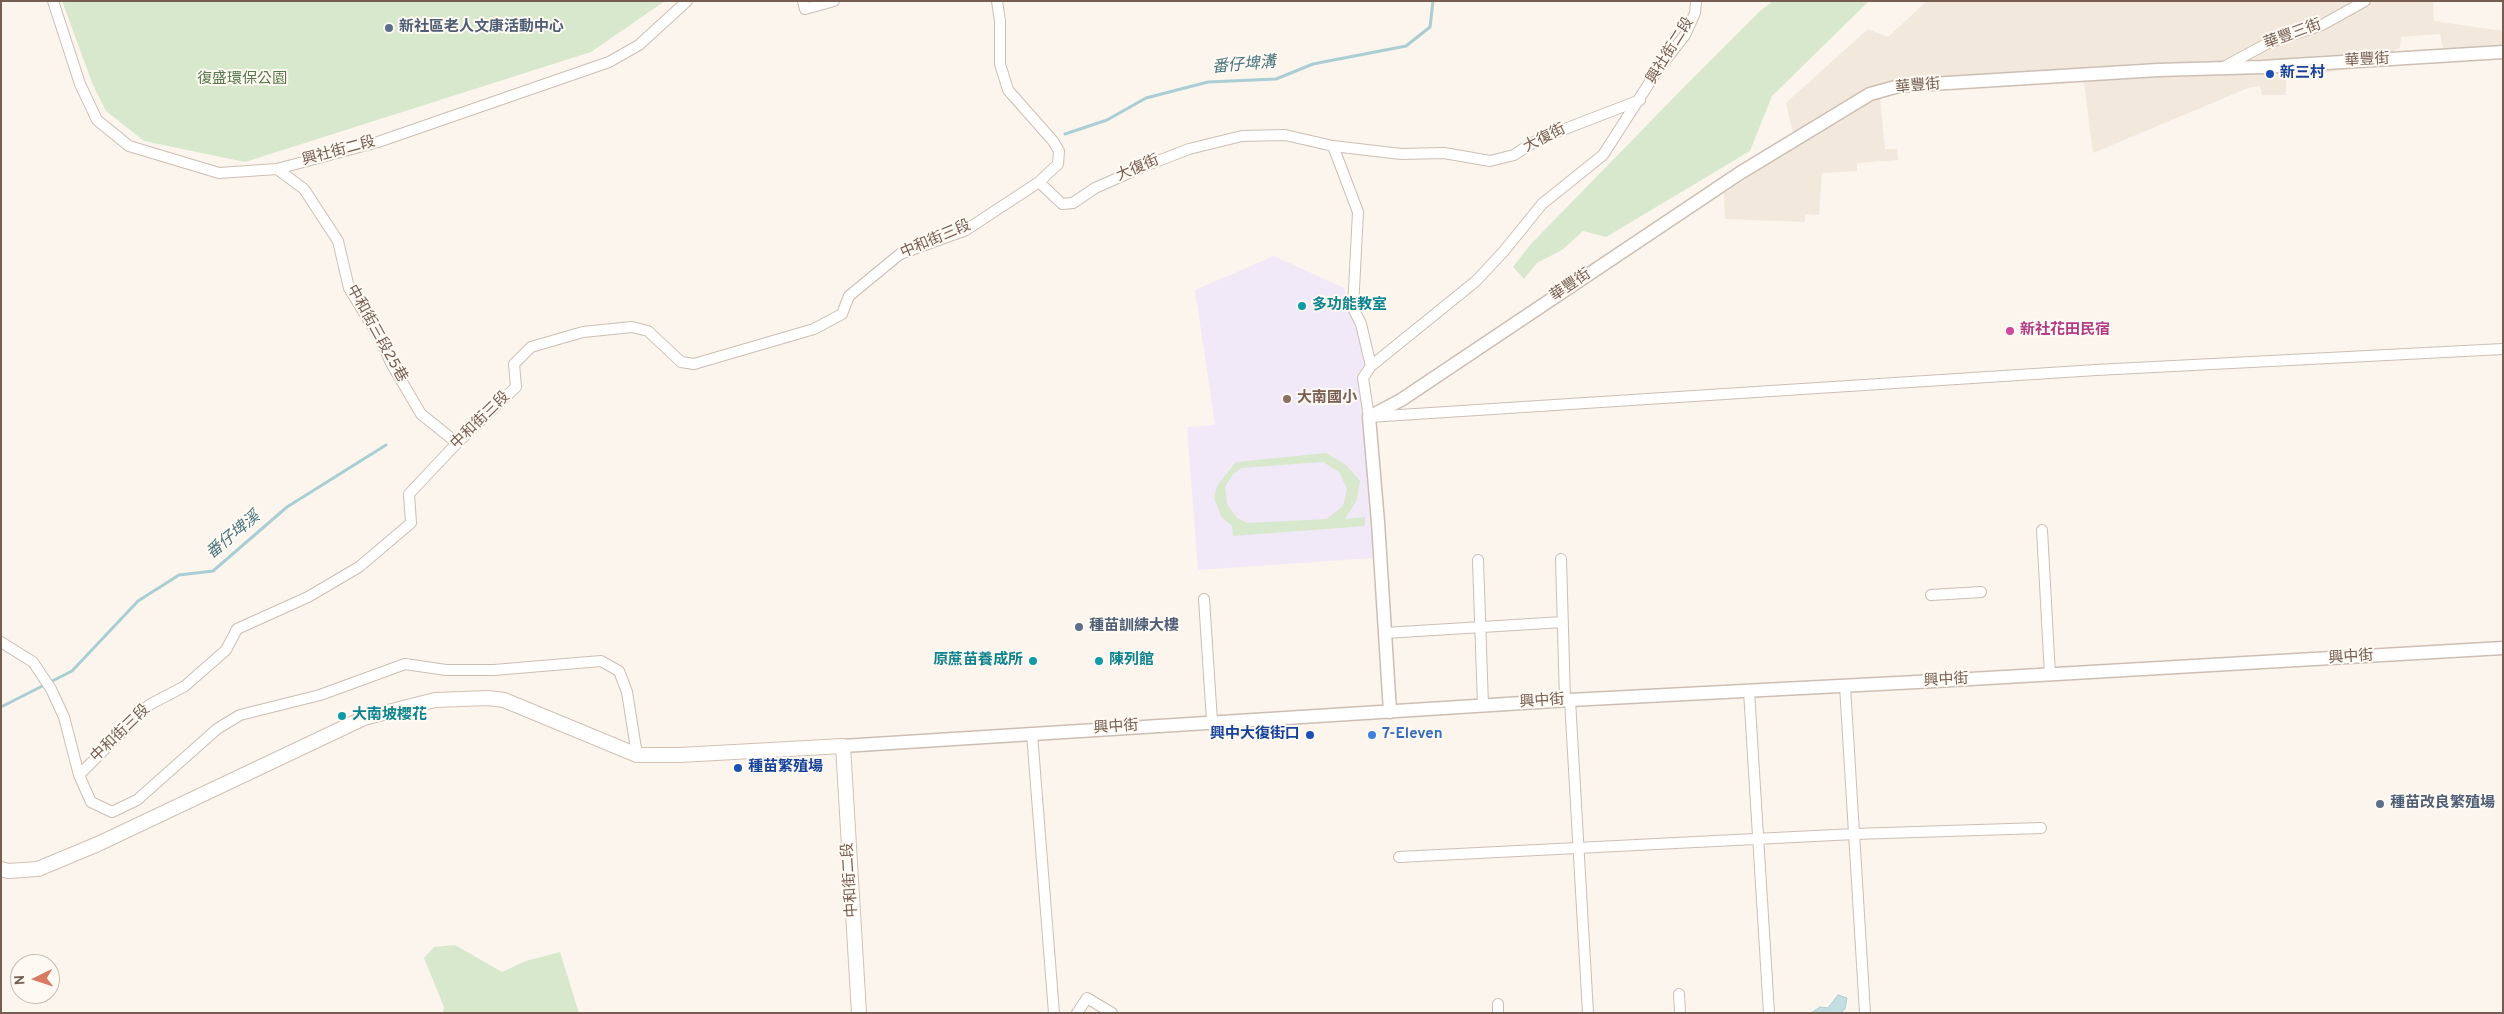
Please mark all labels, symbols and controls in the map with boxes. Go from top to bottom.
street label: 興社街二段 [1643,14,1699,88]
street label: 華豐三街 [2262,16,2324,54]
place label: 新社區老人文康活動中心 [399,19,564,37]
marker: 新社區老人文康活動中心 [383,22,395,34]
street label: 華豐街 [2344,51,2390,71]
water label: 番仔埤溝 [1211,54,1277,78]
place label: 新三村 [2280,65,2325,83]
marker: 新三村 [2264,68,2276,80]
park label: 復盛環保公園 [197,71,287,89]
street label: 華豐街 [1895,76,1941,98]
street label: 大復街 [1521,121,1569,157]
street label: 興社街二段 [300,134,378,170]
street label: 大復街 [1114,152,1162,186]
street label: 中和街三段 [898,217,974,263]
street label: 華豐街 [1547,266,1595,306]
street label: 中和街三段25巷 [342,282,410,386]
place label: 多功能教室 [1312,297,1387,315]
marker: 多功能教室 [1296,300,1308,312]
place label: 新社花田民宿 [2020,322,2110,340]
marker: 新社花田民宿 [2004,325,2016,337]
street label: 中和街三段 [448,388,514,454]
place label: 大南國小 [1297,390,1357,408]
marker: 大南國小 [1281,393,1293,405]
water label: 番仔埤溪 [203,508,265,564]
place label: 種苗訓練大樓 [1089,618,1179,636]
marker: 種苗訓練大樓 [1073,621,1085,633]
street label: 興中街 [2328,647,2374,669]
place label: 原蔗苗養成所 [933,652,1023,670]
place label: 陳列館 [1109,652,1154,670]
marker: 原蔗苗養成所 [1027,655,1039,667]
marker: 陳列館 [1093,655,1105,667]
street label: 興中街 [1923,671,1969,691]
street label: 興中街 [1519,691,1565,713]
street label: 中和街三段 [88,701,154,767]
place label: 大南坡櫻花 [352,707,427,725]
marker: 大南坡櫻花 [336,710,348,722]
street label: 興中街 [1093,717,1139,739]
place label: 興中大復街口 [1210,726,1300,744]
place label: 7-Eleven [1382,726,1443,744]
marker: 興中大復街口 [1304,729,1316,741]
marker: 7-Eleven [1366,729,1378,741]
place label: 種苗繁殖場 [748,759,823,777]
marker: 種苗繁殖場 [732,762,744,774]
place label: 種苗改良繁殖場 [2390,795,2495,813]
marker: 種苗改良繁殖場 [2374,798,2386,810]
street label: 中和街二段 [839,842,863,918]
north arrow [10,954,60,1004]
text: N [12,974,29,986]

